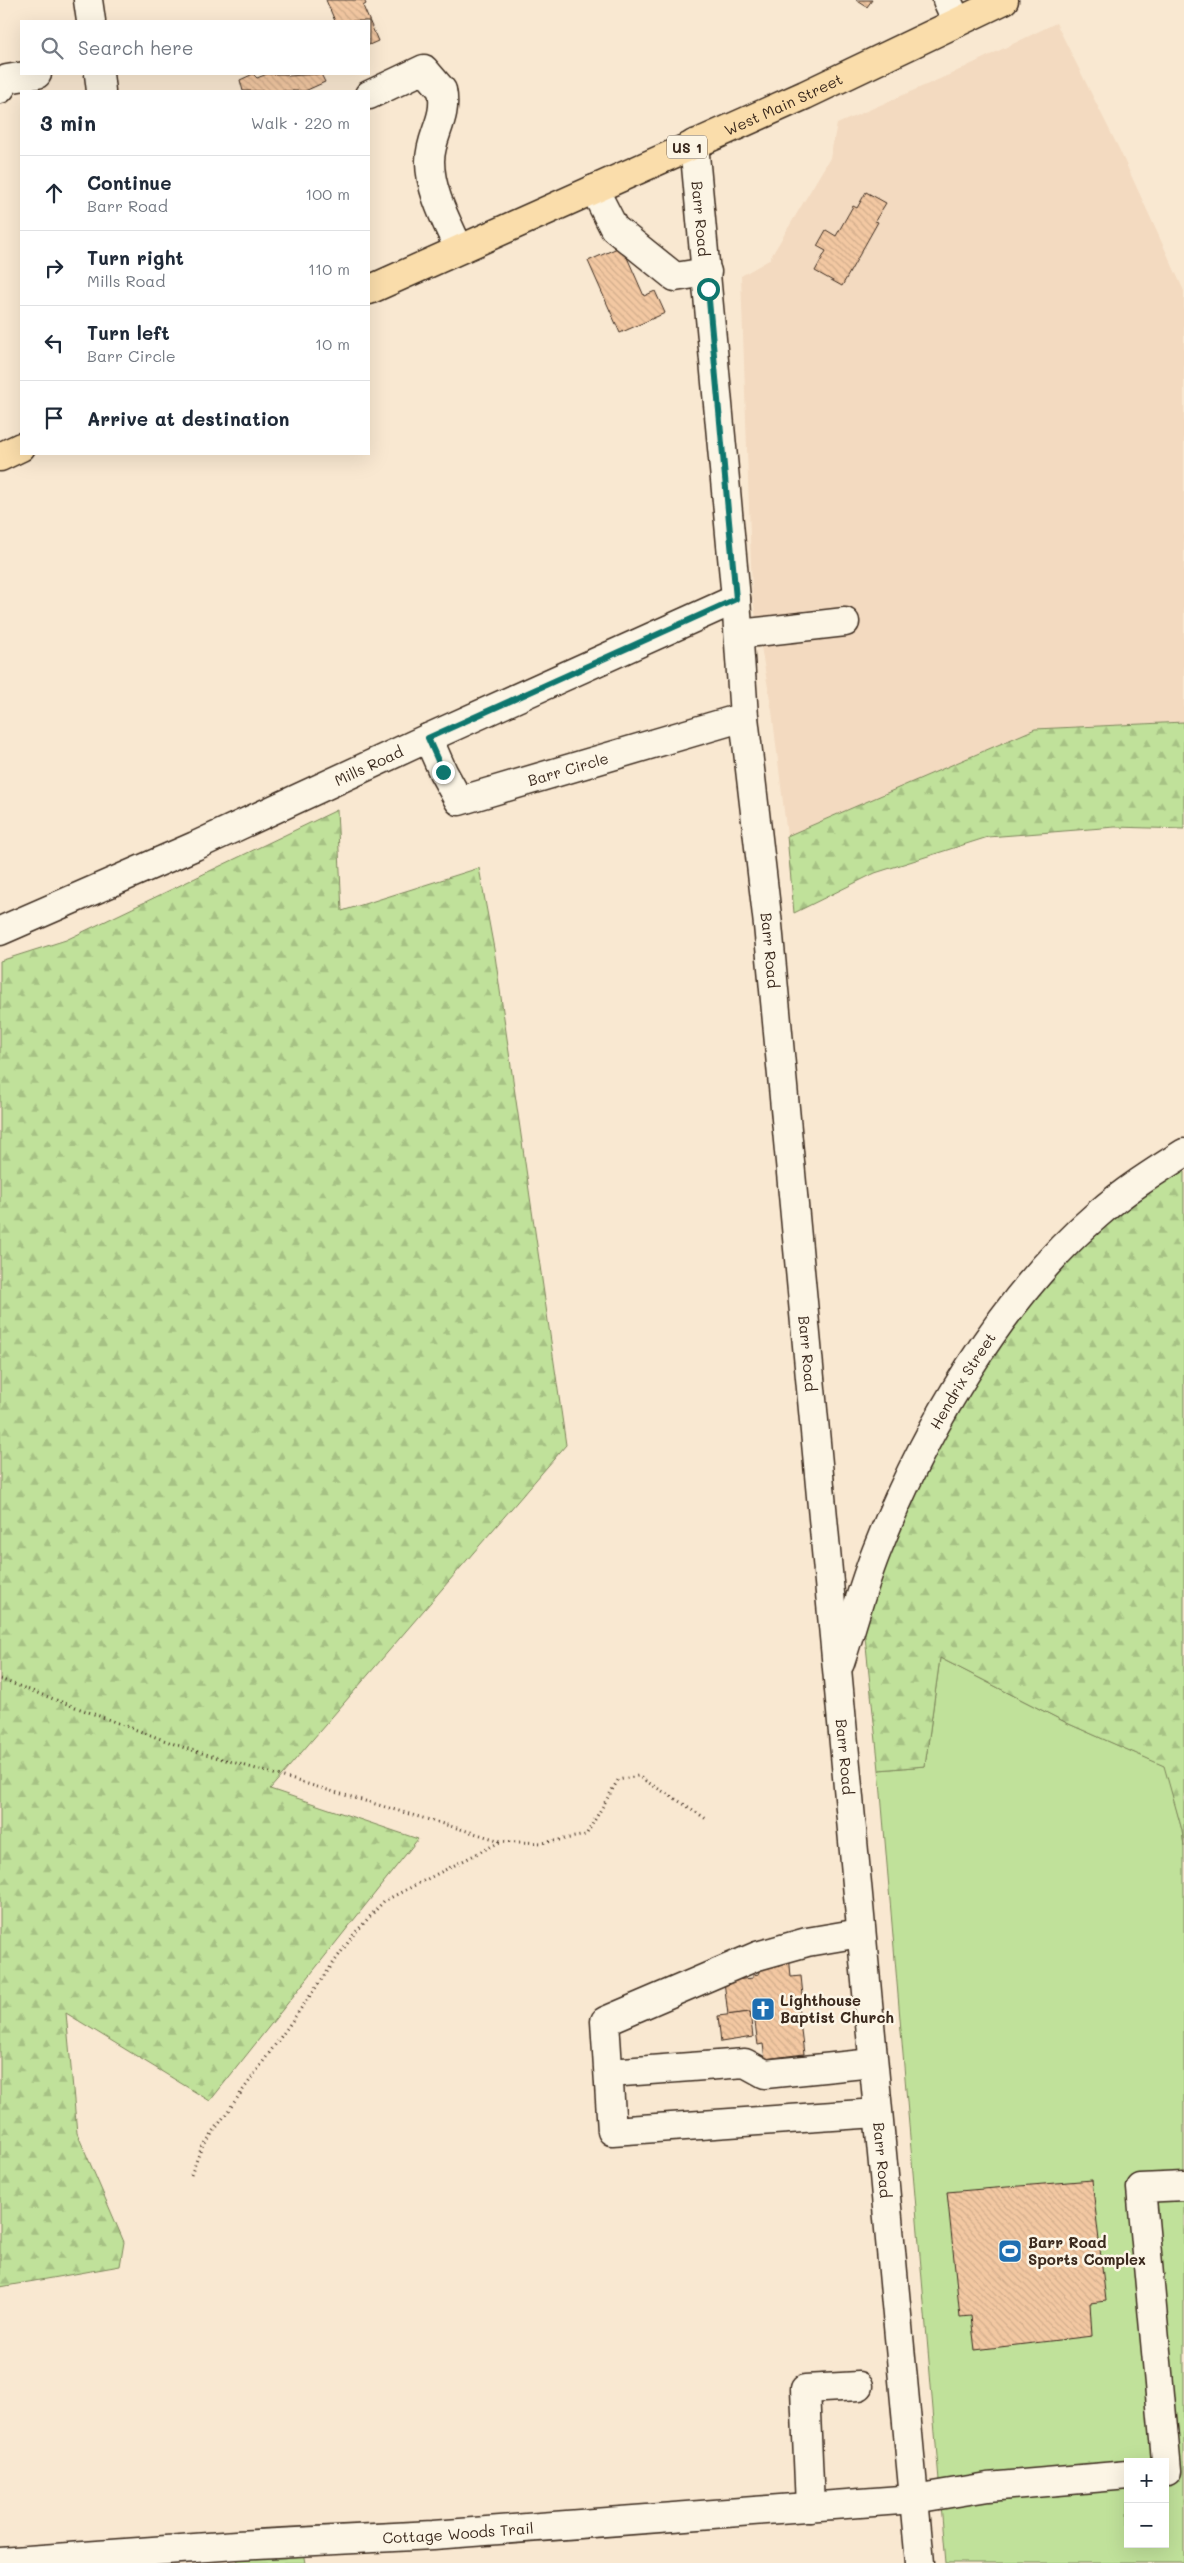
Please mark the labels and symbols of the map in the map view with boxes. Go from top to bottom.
street label: West Main Street [721,69,846,140]
road number: US 1 [667,136,707,158]
street label: Barr Road [687,180,714,257]
route start [697,278,720,301]
street label: Mills Road [331,741,406,790]
street label: Barr Circle [525,747,611,790]
route end [432,761,455,784]
street label: Barr Road [757,911,784,989]
street label: Barr Road [794,1315,821,1392]
street label: Hendrix Street [925,1328,1000,1433]
street label: Barr Road [832,1718,859,1796]
place label: Lighthouse Baptist Church [780,1990,894,2027]
church icon: Lighthouse Baptist Church [750,1996,776,2022]
street label: Barr Road [869,2121,896,2199]
place label: Barr Road Sports Complex [1028,2232,1146,2269]
sports icon: Barr Road Sports Complex [997,2238,1023,2264]
street label: Cottage Woods Trail [382,2518,534,2548]

